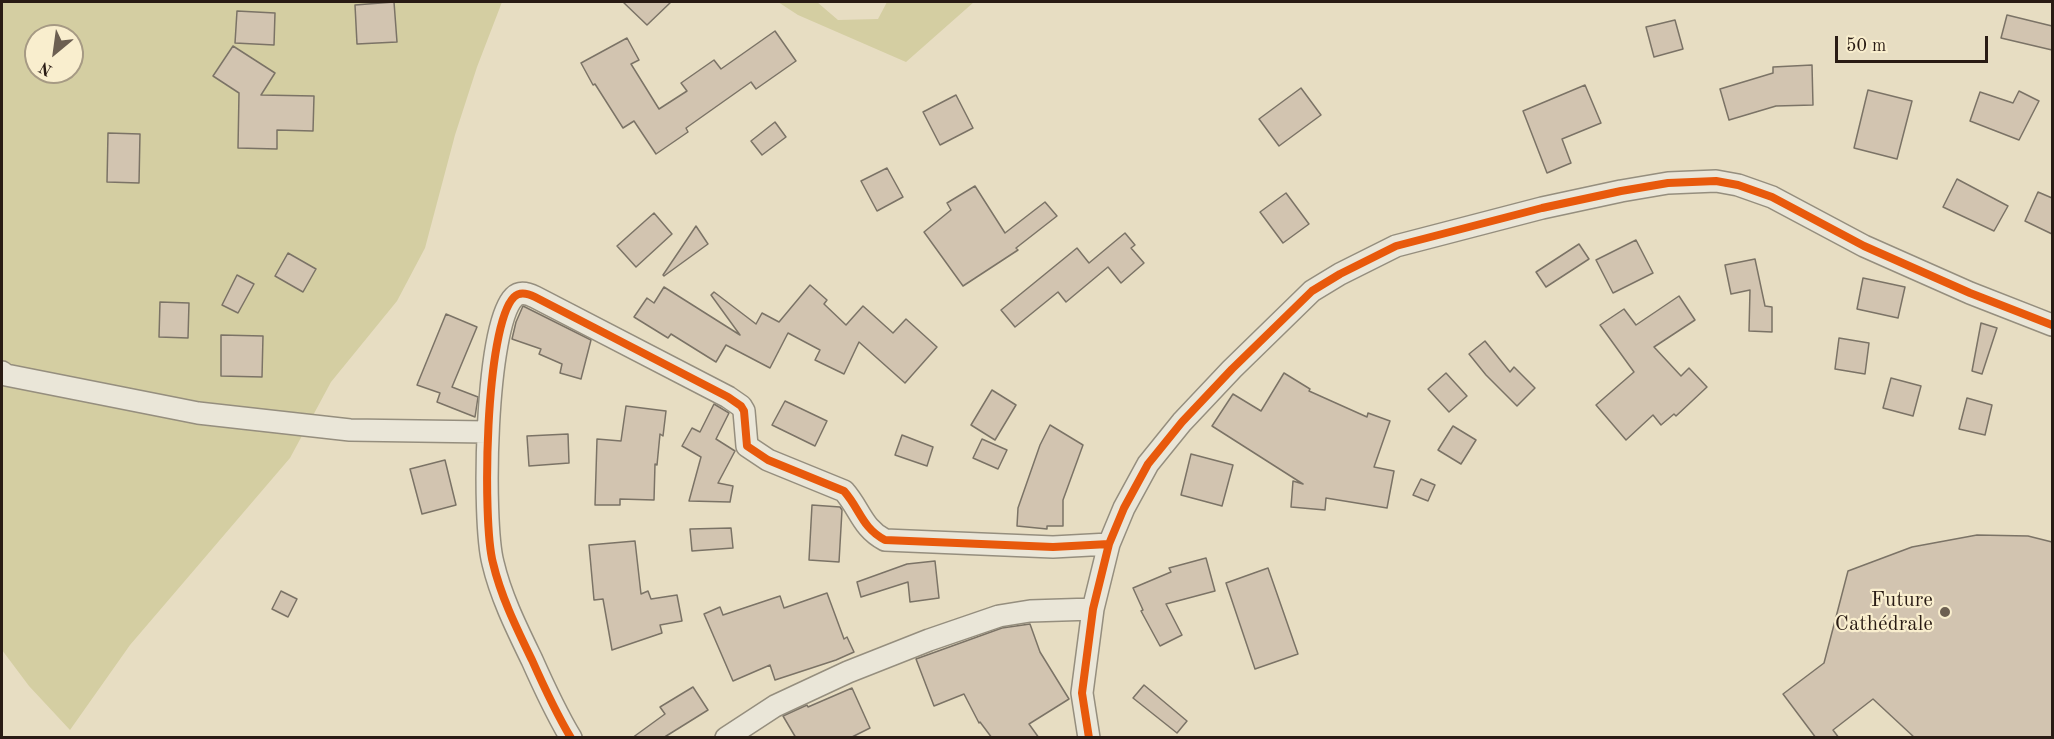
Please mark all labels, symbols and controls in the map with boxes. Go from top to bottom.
north arrow [24,24,84,84]
scale bar [1838,24,1991,62]
text: 50 m [1846,37,1886,55]
text: N [37,58,55,78]
place label: Future Cathédrale [1835,587,1933,637]
marker: Future Cathédrale [1938,605,1952,619]

